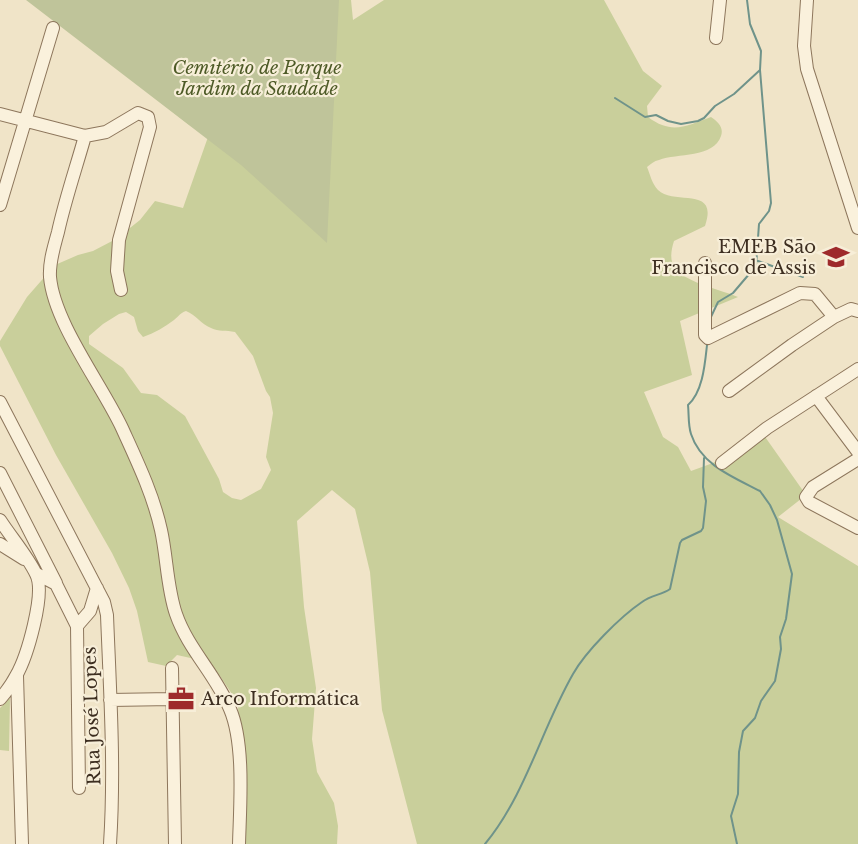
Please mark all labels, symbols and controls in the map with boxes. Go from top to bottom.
park label: Cemitério de Parque Jardim da Saudade [172,57,342,100]
place label: EMEB São Francisco de Assis [651,236,816,279]
school or university icon: EMEB São Francisco de Assis [821,242,851,272]
street label: Rua José Lopes [79,646,105,786]
office icon: Arco Informática [166,684,196,714]
place label: Arco Informática [200,688,359,710]

